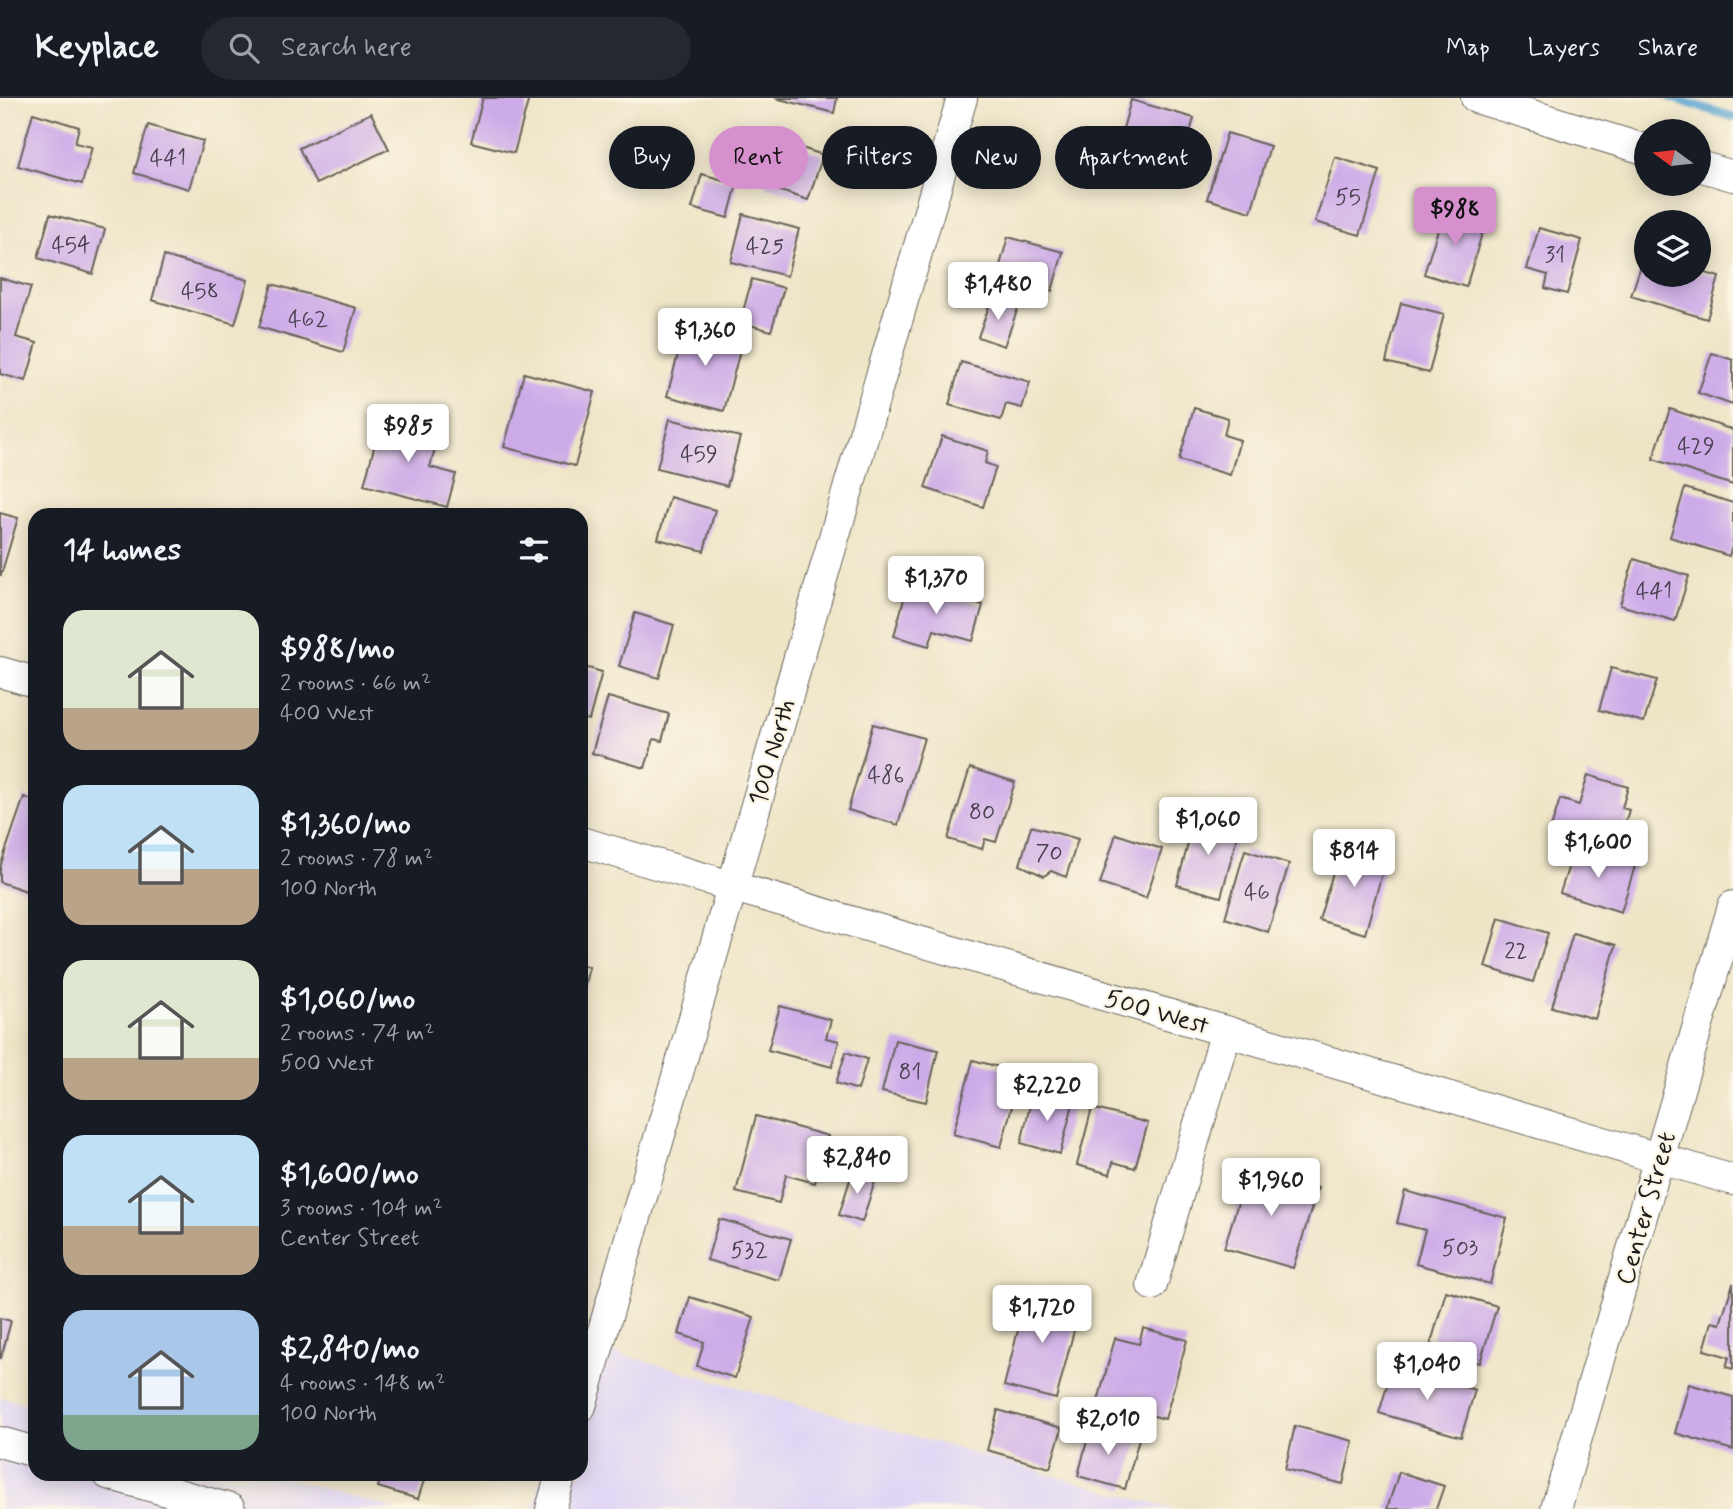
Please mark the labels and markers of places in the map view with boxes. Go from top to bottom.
pin: $988 [1414,188,1496,247]
pin: $1,480 [941,262,1055,322]
pin: $1,360 [648,308,762,368]
pin: $985 [367,404,449,464]
pin: $1,370 [879,556,993,616]
pin: $1,060 [1151,798,1265,857]
pin: $1,600 [1541,820,1655,880]
pin: $814 [1313,830,1395,889]
pin: $2,220 [990,1063,1104,1123]
pin: $2,840 [800,1136,914,1196]
pin: $1,960 [1214,1158,1328,1218]
pin: $1,720 [985,1286,1099,1345]
pin: $1,040 [1370,1342,1484,1402]
pin: $2,010 [1051,1398,1165,1457]

